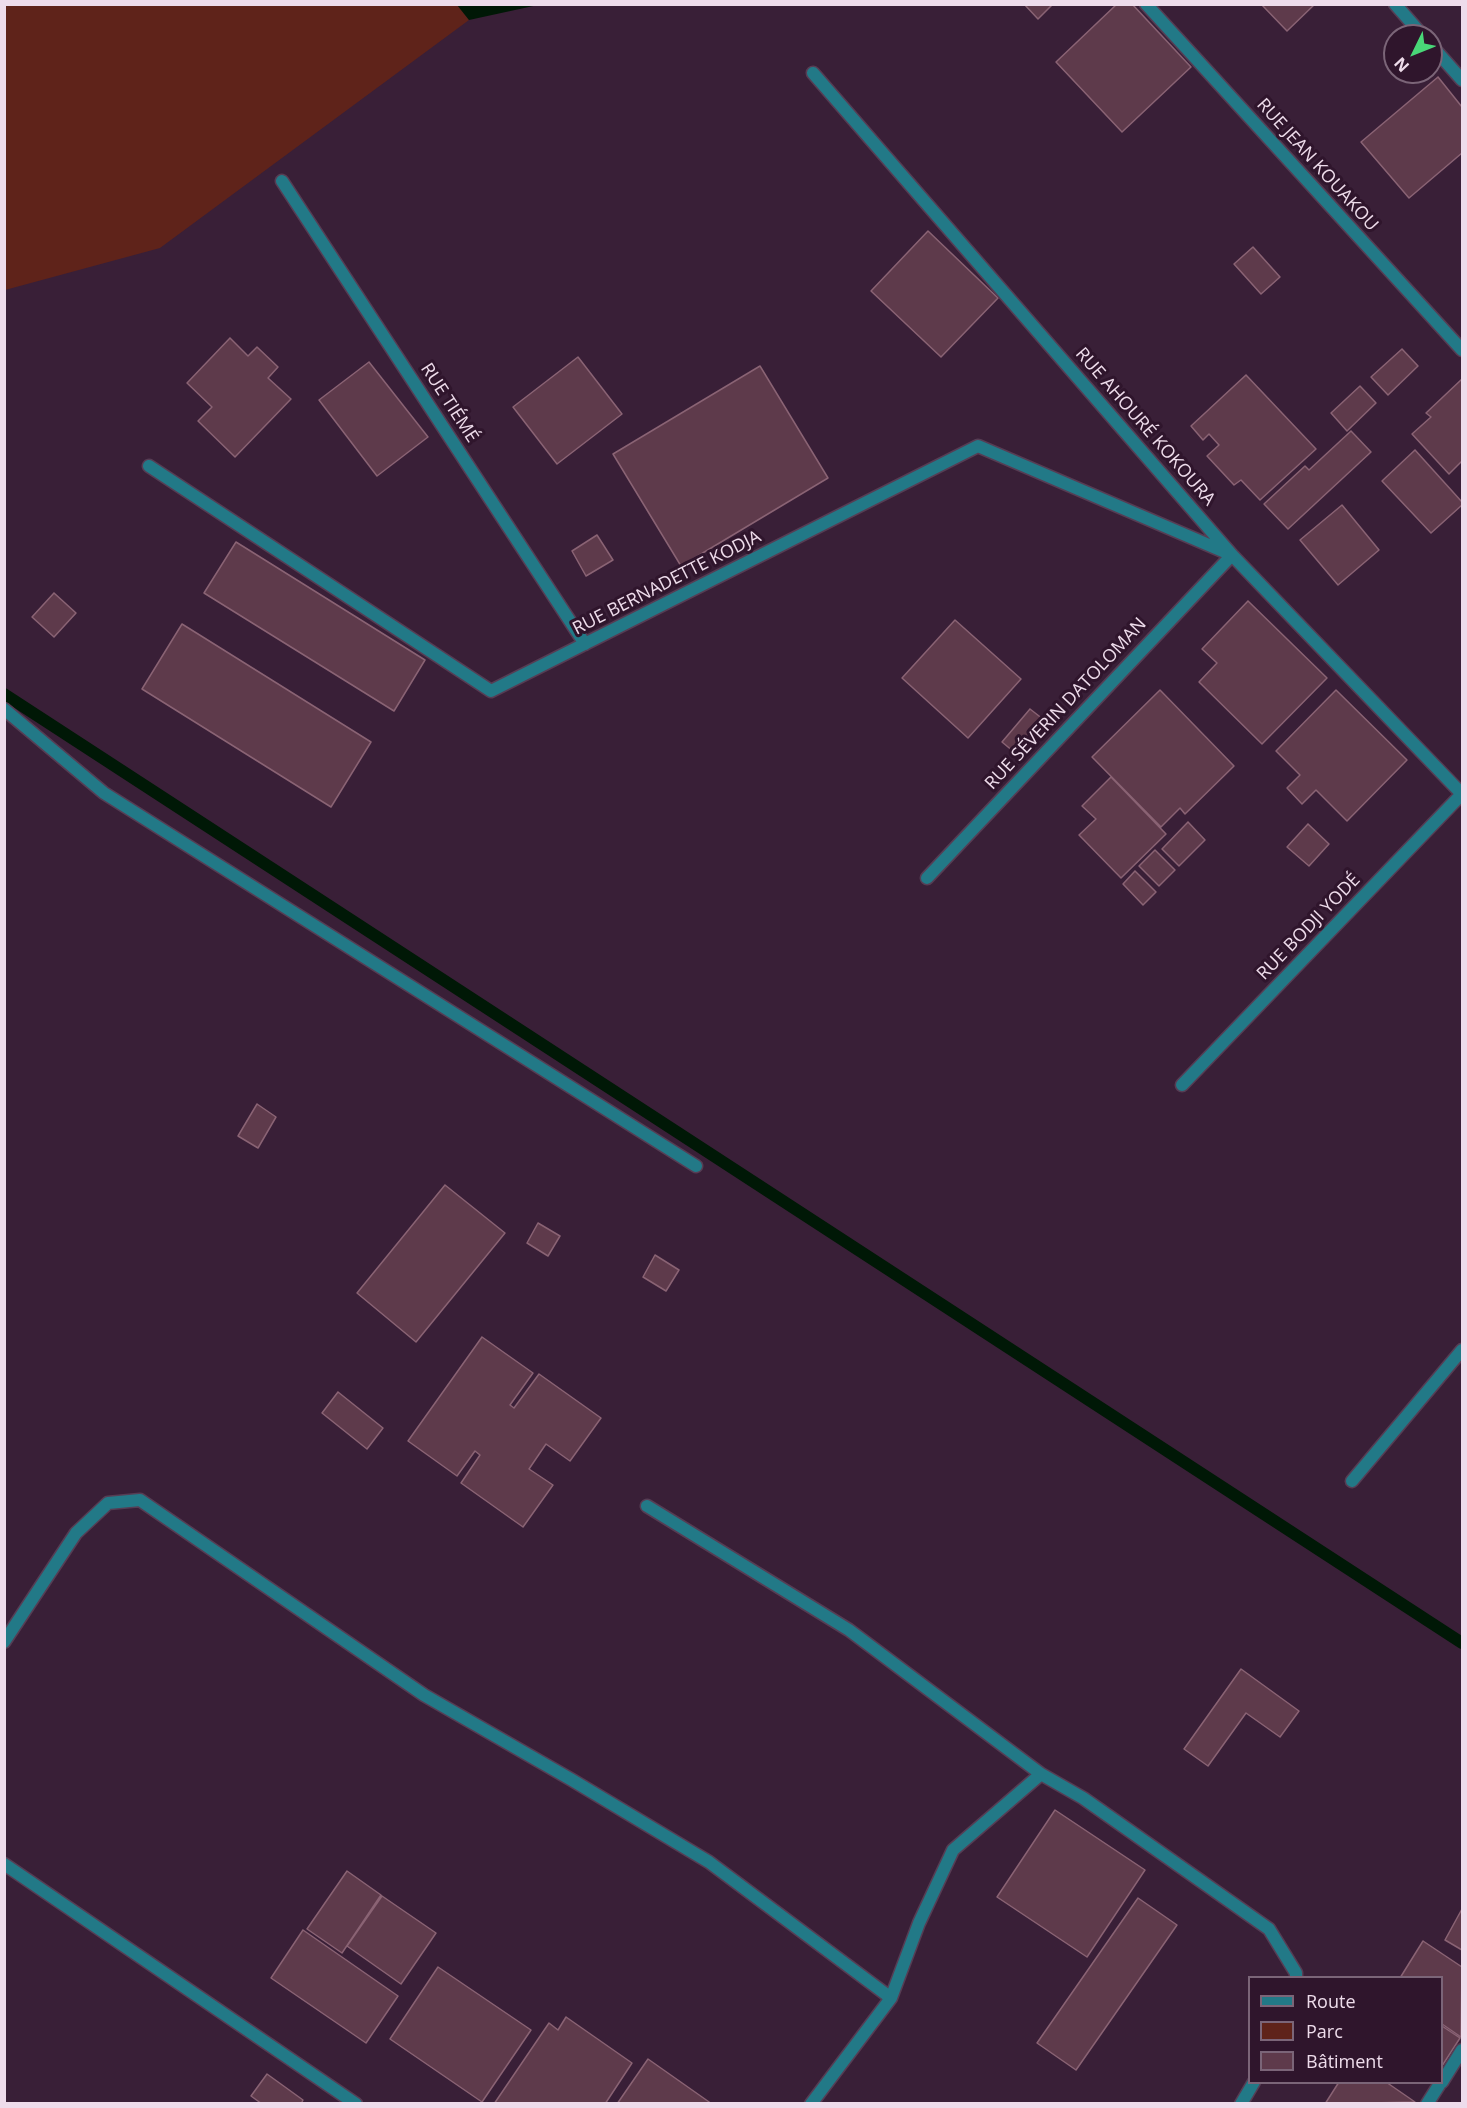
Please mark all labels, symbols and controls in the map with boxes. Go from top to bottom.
north arrow [1383,24,1443,84]
text: N [1389,53,1414,77]
street label: RUE JEAN KOUAKOU [1252,94,1382,236]
street label: RUE AHOURÉ KOKOURA [1071,344,1219,510]
street label: RUE TIÉMÉ [415,359,483,447]
street label: RUE BERNADETTE KODJA [569,526,765,640]
street label: RUE SÉVERIN DATOLOMAN [981,614,1151,794]
street label: RUE BODJI YODÉ [1253,869,1365,985]
legend [1248,1976,1443,2084]
text: Route [1306,1989,1356,2013]
text: Parc [1306,2019,1343,2043]
text: Bâtiment [1306,2049,1383,2073]

